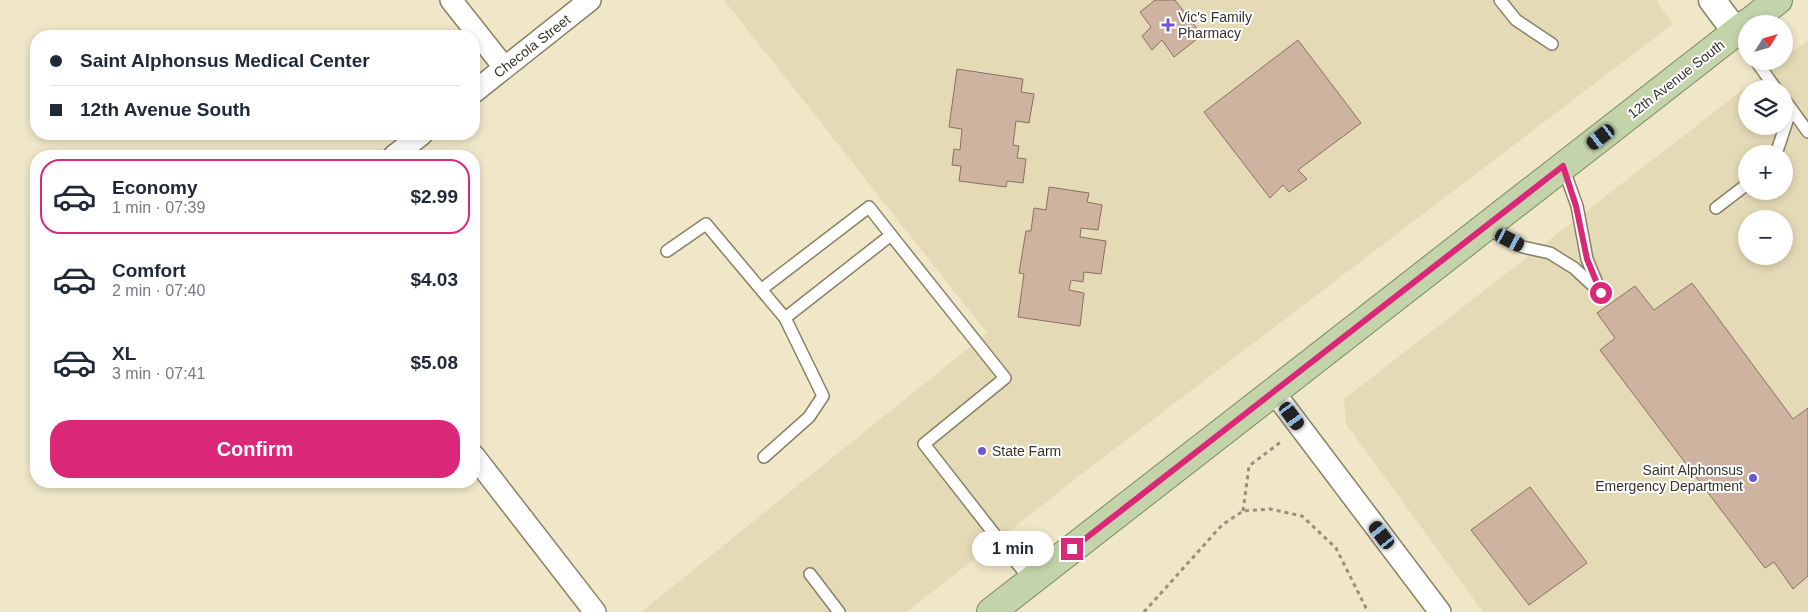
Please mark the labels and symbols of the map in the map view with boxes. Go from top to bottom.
place label: Vic's Family Pharmacy [1178,9,1252,41]
street label: Checola Street [491,11,573,81]
north arrow [1738,15,1792,70]
marker: Vic's Family Pharmacy [1162,19,1174,31]
street label: 12th Avenue South [1625,36,1727,122]
car [1584,122,1617,152]
car [1493,227,1526,253]
route start [1590,282,1612,304]
car [1277,399,1306,433]
place label: State Farm [992,443,1061,459]
marker: State Farm [976,445,988,457]
place label: Saint Alphonsus Emergency Department [1595,462,1743,494]
marker: Saint Alphonsus Emergency Department [1747,472,1759,484]
car [1366,519,1397,551]
callout: 1 min [972,532,1054,566]
route end [1061,538,1083,560]

